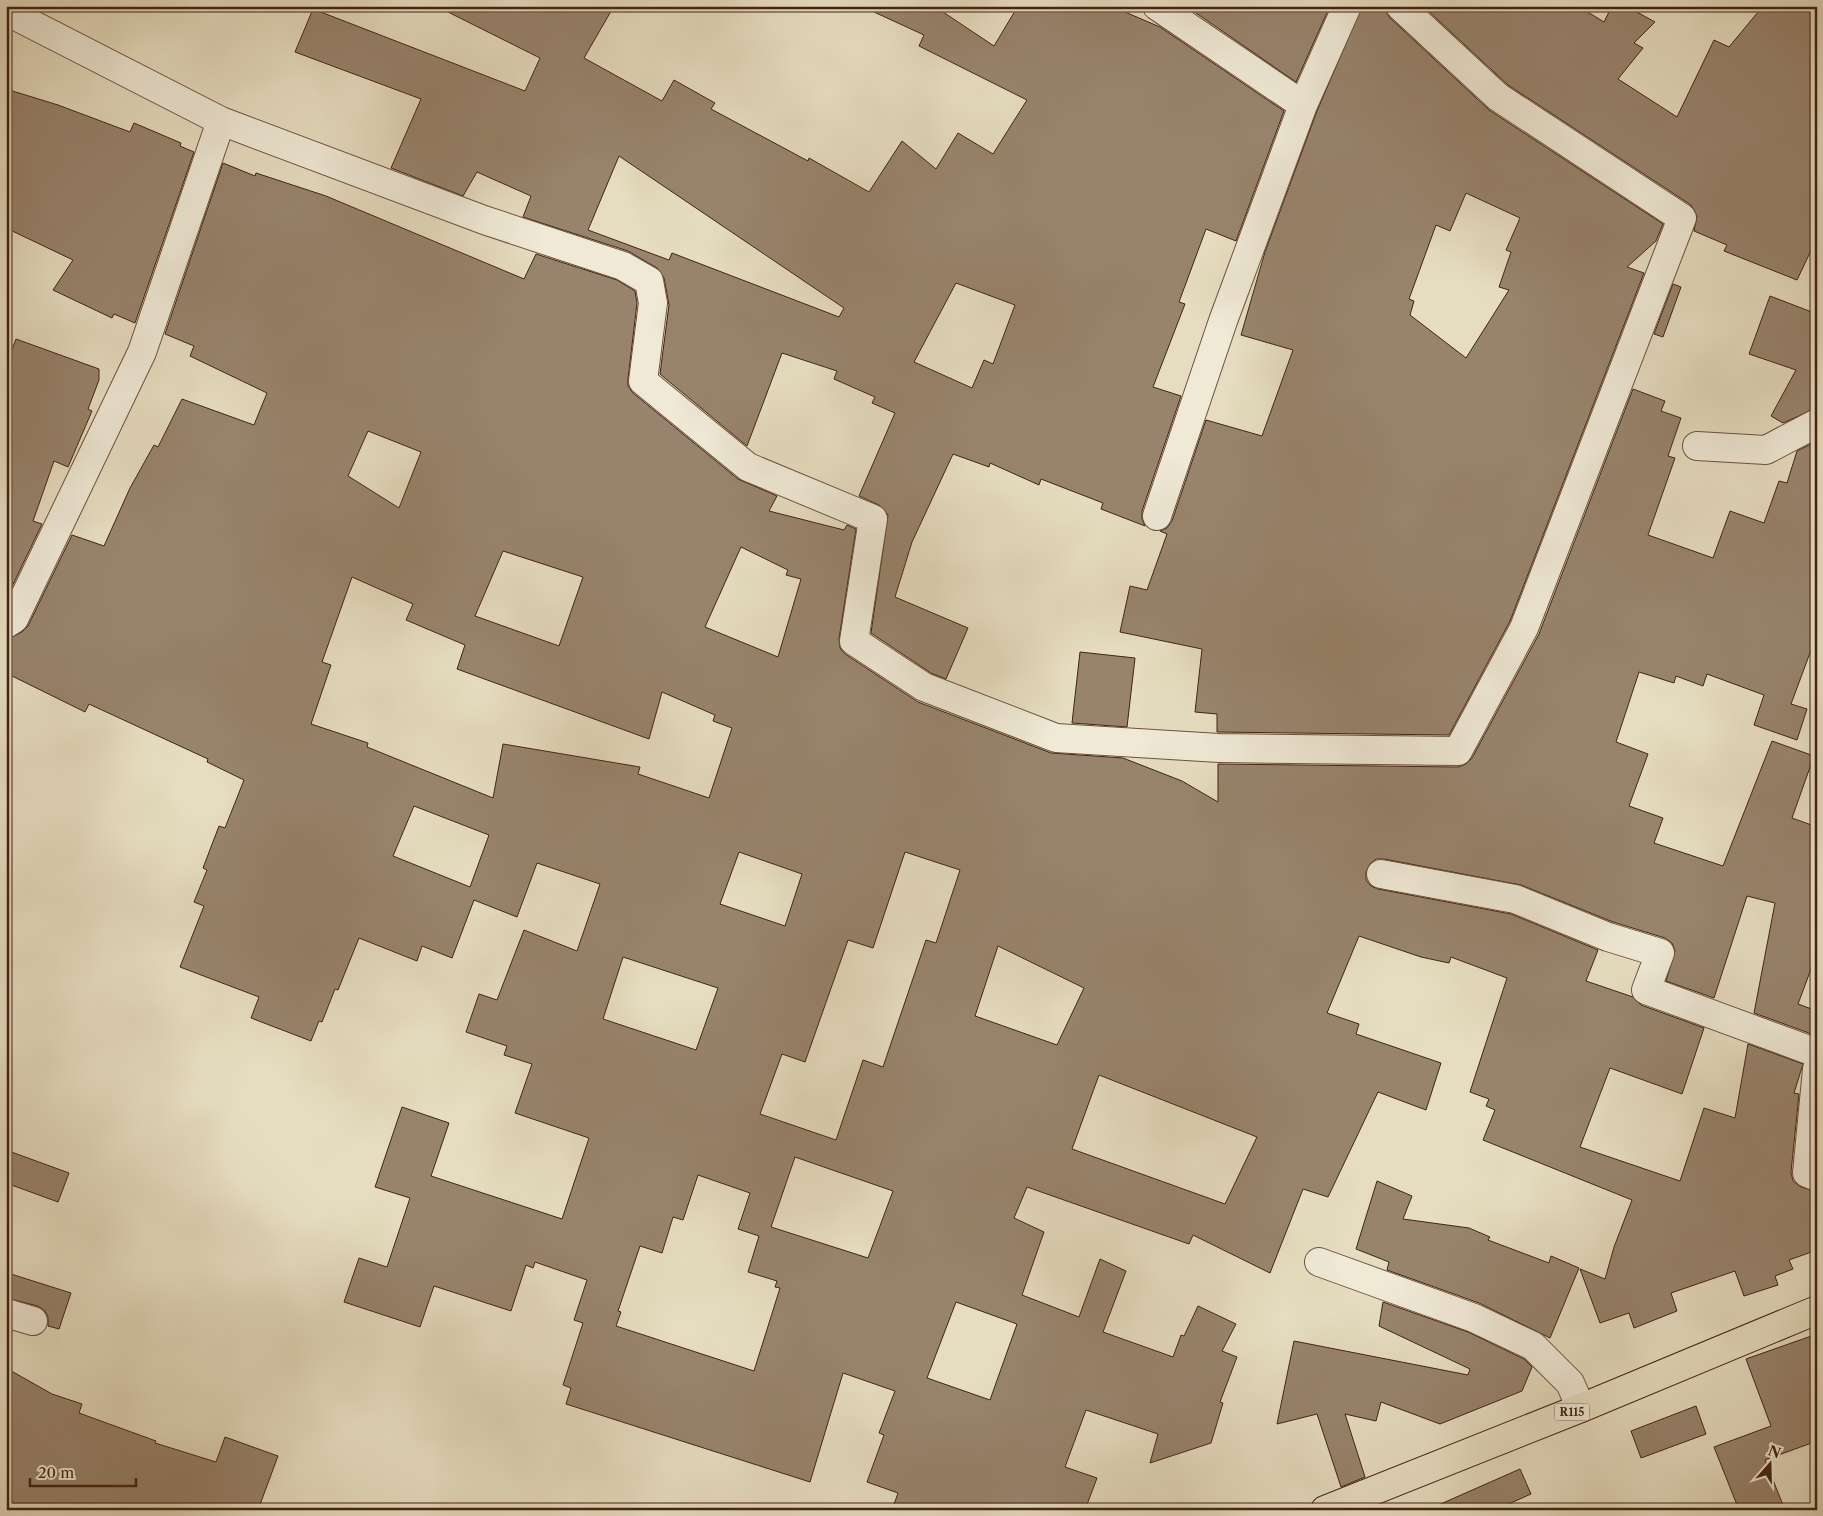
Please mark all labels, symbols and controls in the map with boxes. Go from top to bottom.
road number: R115 [1554,1404,1590,1420]
north arrow [1746,1438,1796,1488]
text: N [1766,1441,1783,1462]
scale bar [30,1456,136,1488]
text: 20 m [38,1463,74,1482]

